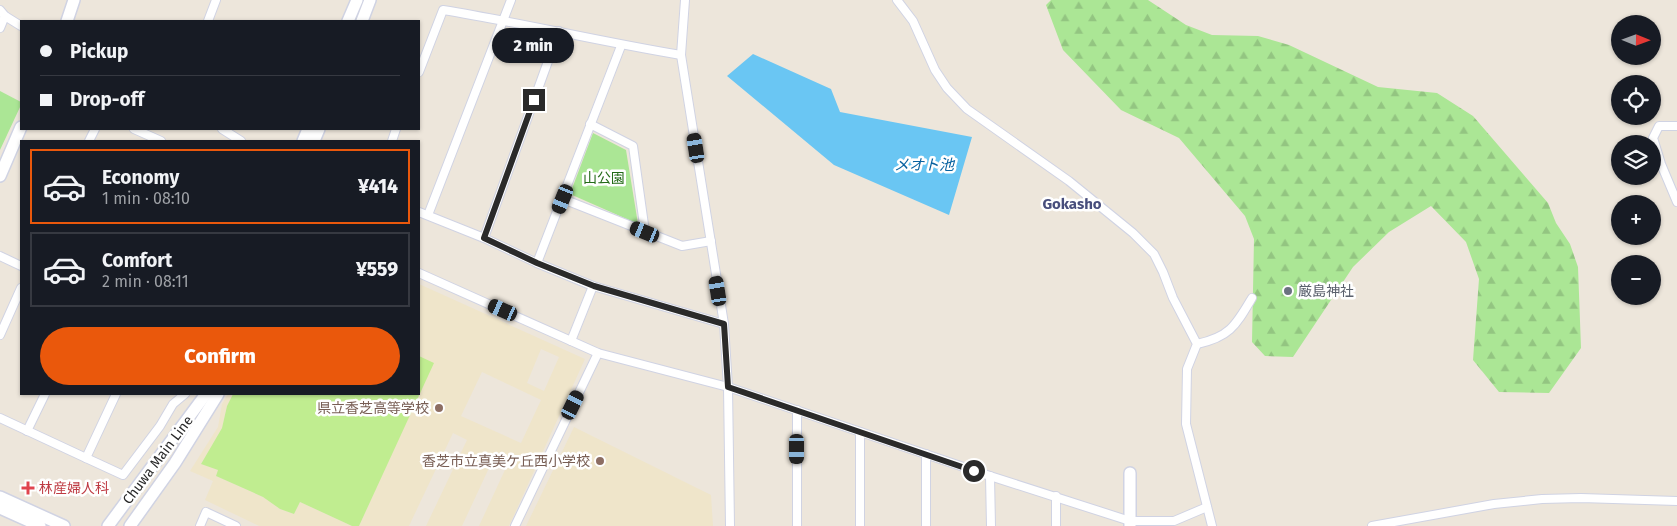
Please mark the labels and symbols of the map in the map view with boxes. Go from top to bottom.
north arrow [1611,15,1661,65]
callout: 2 min [493,28,575,62]
route end [523,89,545,111]
car [686,132,705,164]
water label: メオト池 [894,156,956,174]
park label: 山公園 [583,170,625,187]
car [550,182,575,216]
district label: Gokasho [1042,195,1102,213]
car [628,219,661,245]
car [708,275,727,307]
place label: 厳島神社 [1298,283,1354,300]
marker: 厳島神社 [1282,285,1294,297]
car [486,297,519,323]
car [559,388,586,422]
place label: 県立香芝高等学校 [317,400,429,417]
marker: 県立香芝高等学校 [433,402,445,414]
street label: Chuwa Main Line [119,412,197,508]
car [789,434,804,464]
place label: 香芝市立真美ケ丘西小学校 [422,453,590,470]
marker: 香芝市立真美ケ丘西小学校 [594,455,606,467]
route start [963,460,985,482]
place label: 林産婦人科 [39,480,109,497]
marker: 林産婦人科 [21,481,35,495]

